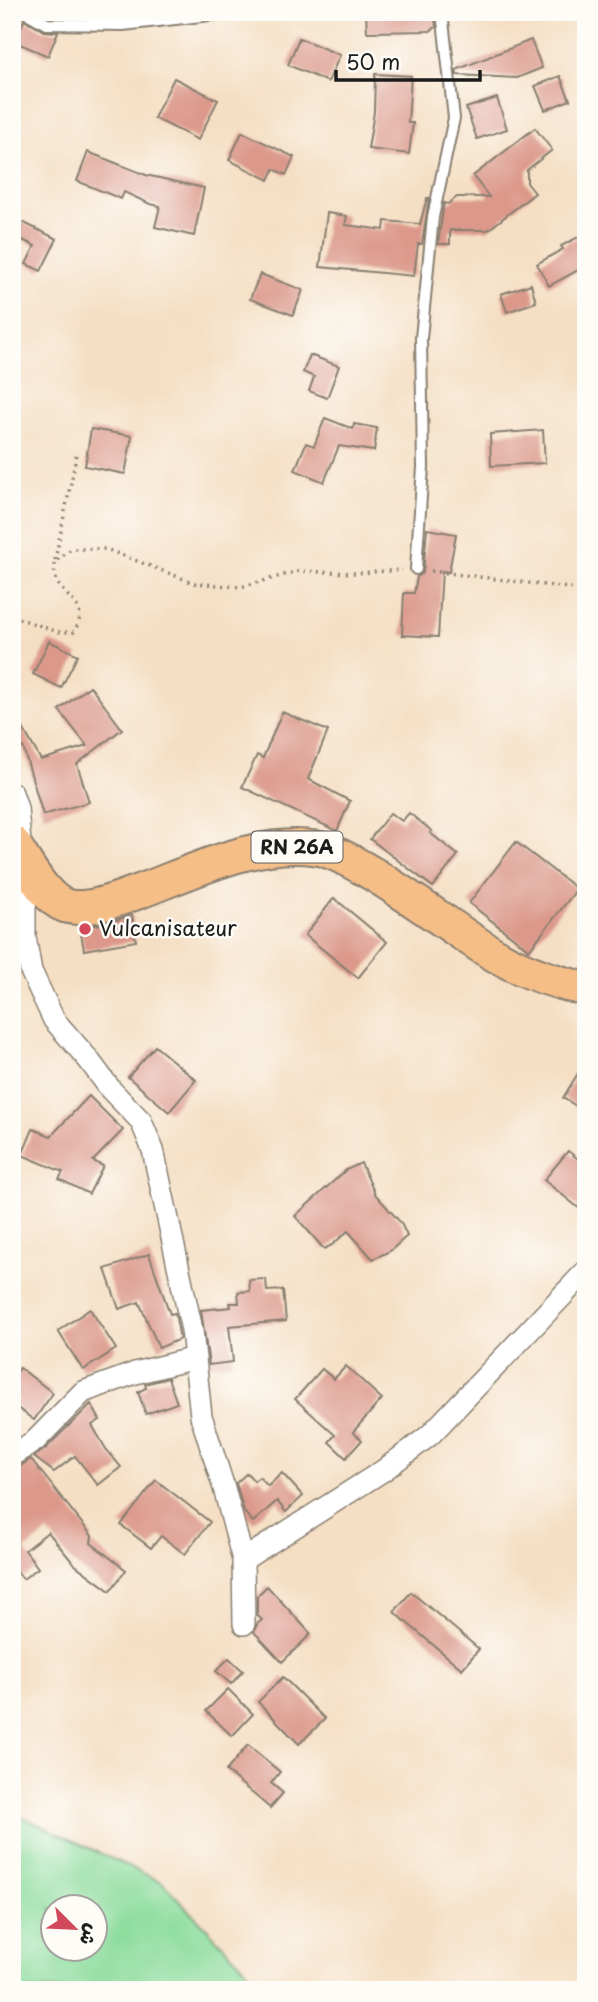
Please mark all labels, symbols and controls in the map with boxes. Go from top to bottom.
scale bar [336,38,479,82]
text: 50 m [346,45,400,77]
road number: RN 26A [252,832,342,862]
place label: Vulcanisateur [99,911,237,943]
marker: Vulcanisateur [77,921,93,937]
north arrow [38,1894,108,1964]
text: ش [73,1920,107,1951]

